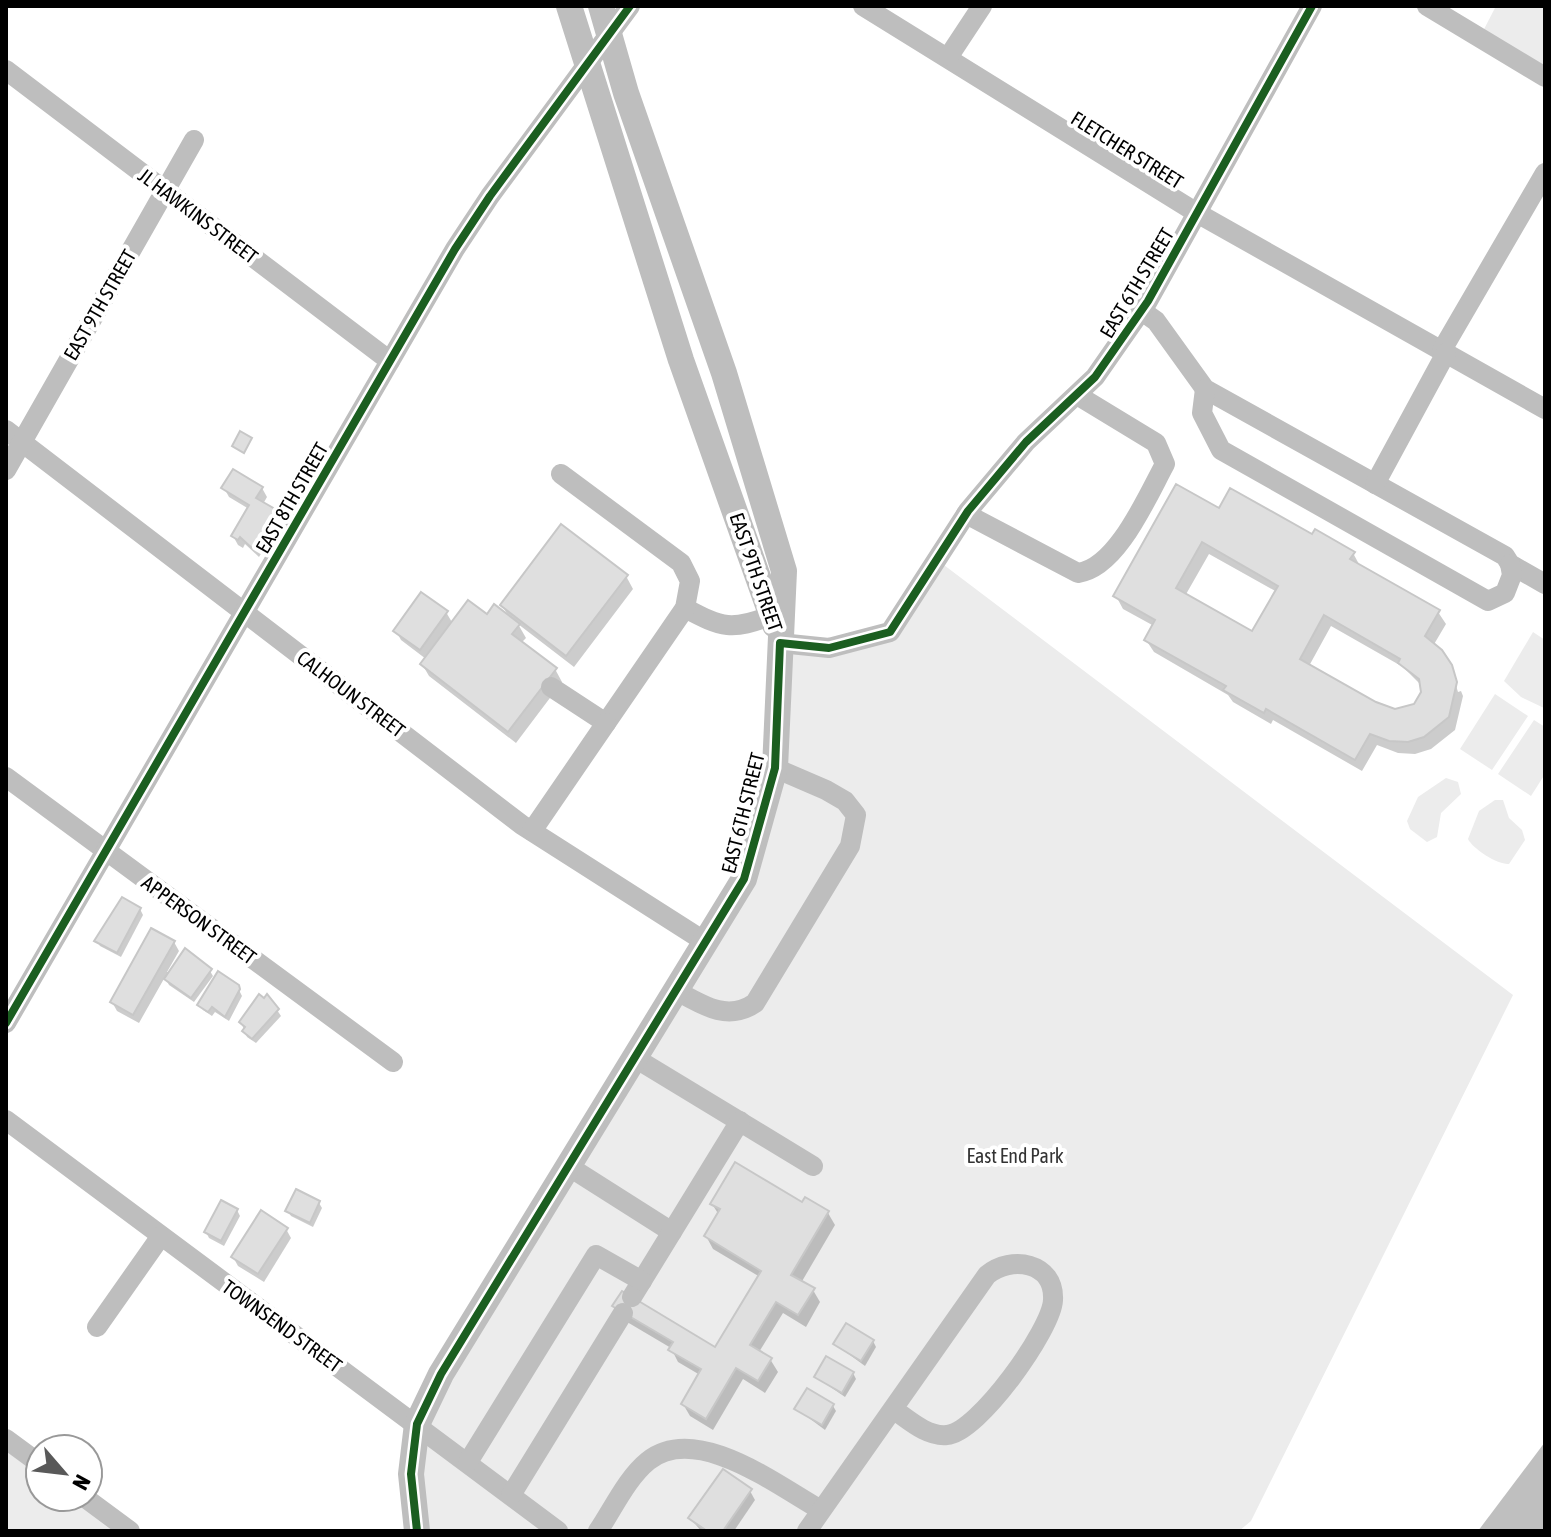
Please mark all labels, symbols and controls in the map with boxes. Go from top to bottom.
street label: FLETCHER STREET [1067,106,1188,193]
street label: JL HAWKINS STREET [134,163,263,268]
street label: EAST 6TH STREET [1095,224,1178,342]
street label: EAST 9TH STREET [59,245,141,364]
street label: EAST 8TH STREET [251,438,333,557]
street label: EAST 9TH STREET [725,510,788,634]
street label: CALHOUN STREET [293,646,410,742]
street label: EAST 6TH STREET [716,750,769,876]
street label: APPERSON STREET [138,870,261,969]
park label: East End Park [966,1144,1064,1167]
street label: TOWNSEND STREET [218,1275,347,1377]
north arrow [24,1433,104,1513]
text: N [67,1471,96,1494]

